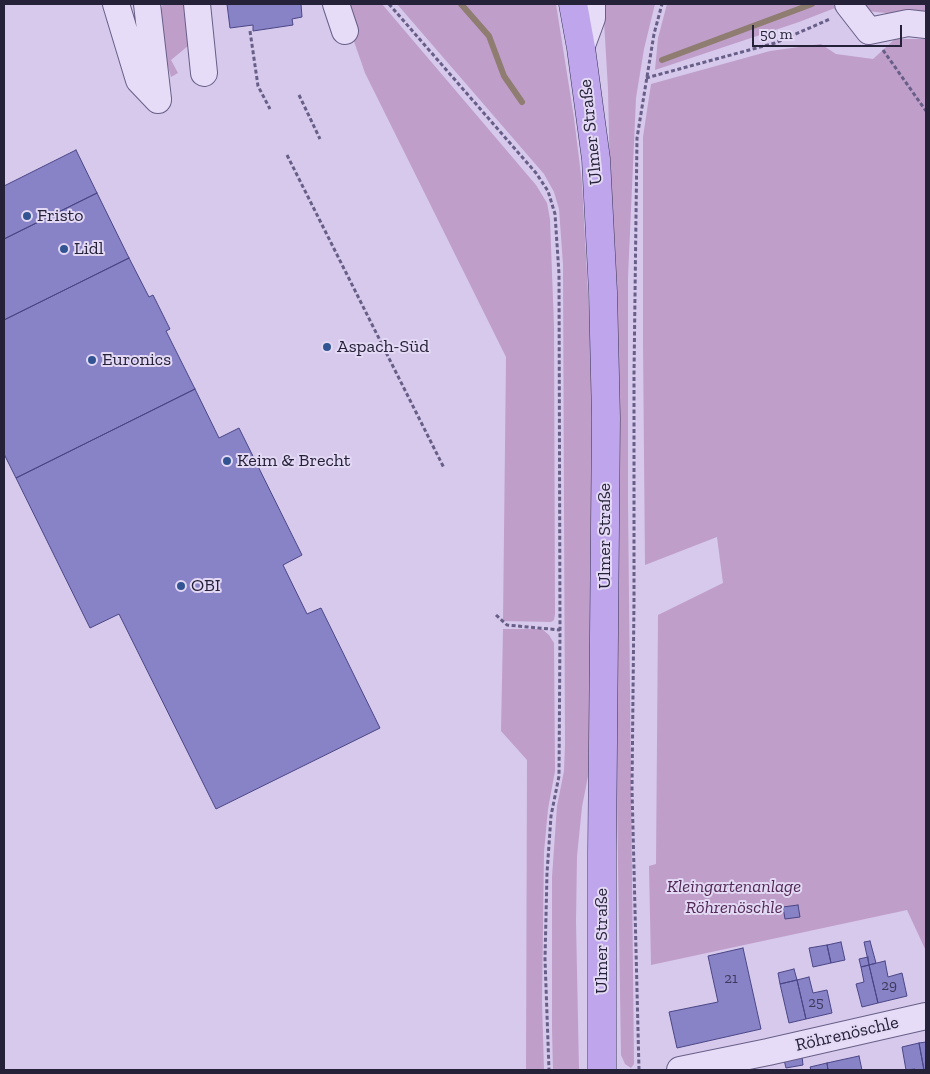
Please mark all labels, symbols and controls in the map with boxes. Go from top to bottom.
scale bar [755,15,905,47]
text: 50 m [760,25,793,43]
street label: Ulmer Straße [575,78,607,186]
place label: Fristo [37,205,83,227]
marker: Fristo [21,210,33,222]
place label: Lidl [74,238,104,260]
marker: Lidl [58,243,70,255]
place label: Aspach-Süd [337,336,429,358]
marker: Aspach-Süd [321,341,333,353]
place label: Euronics [102,349,171,371]
marker: Euronics [86,354,98,366]
place label: Keim & Brecht [237,450,351,472]
marker: Keim & Brecht [221,455,233,467]
street label: Ulmer Straße [594,483,616,589]
place label: OBI [191,575,221,597]
marker: OBI [175,580,187,592]
park label: Kleingartenanlage Röhrenöschle [667,876,801,919]
street label: Ulmer Straße [591,888,613,994]
house number: 21 [724,970,738,988]
house number: 29 [881,977,897,995]
house number: 25 [808,994,824,1012]
street label: Röhrenöschle [793,1012,901,1056]

